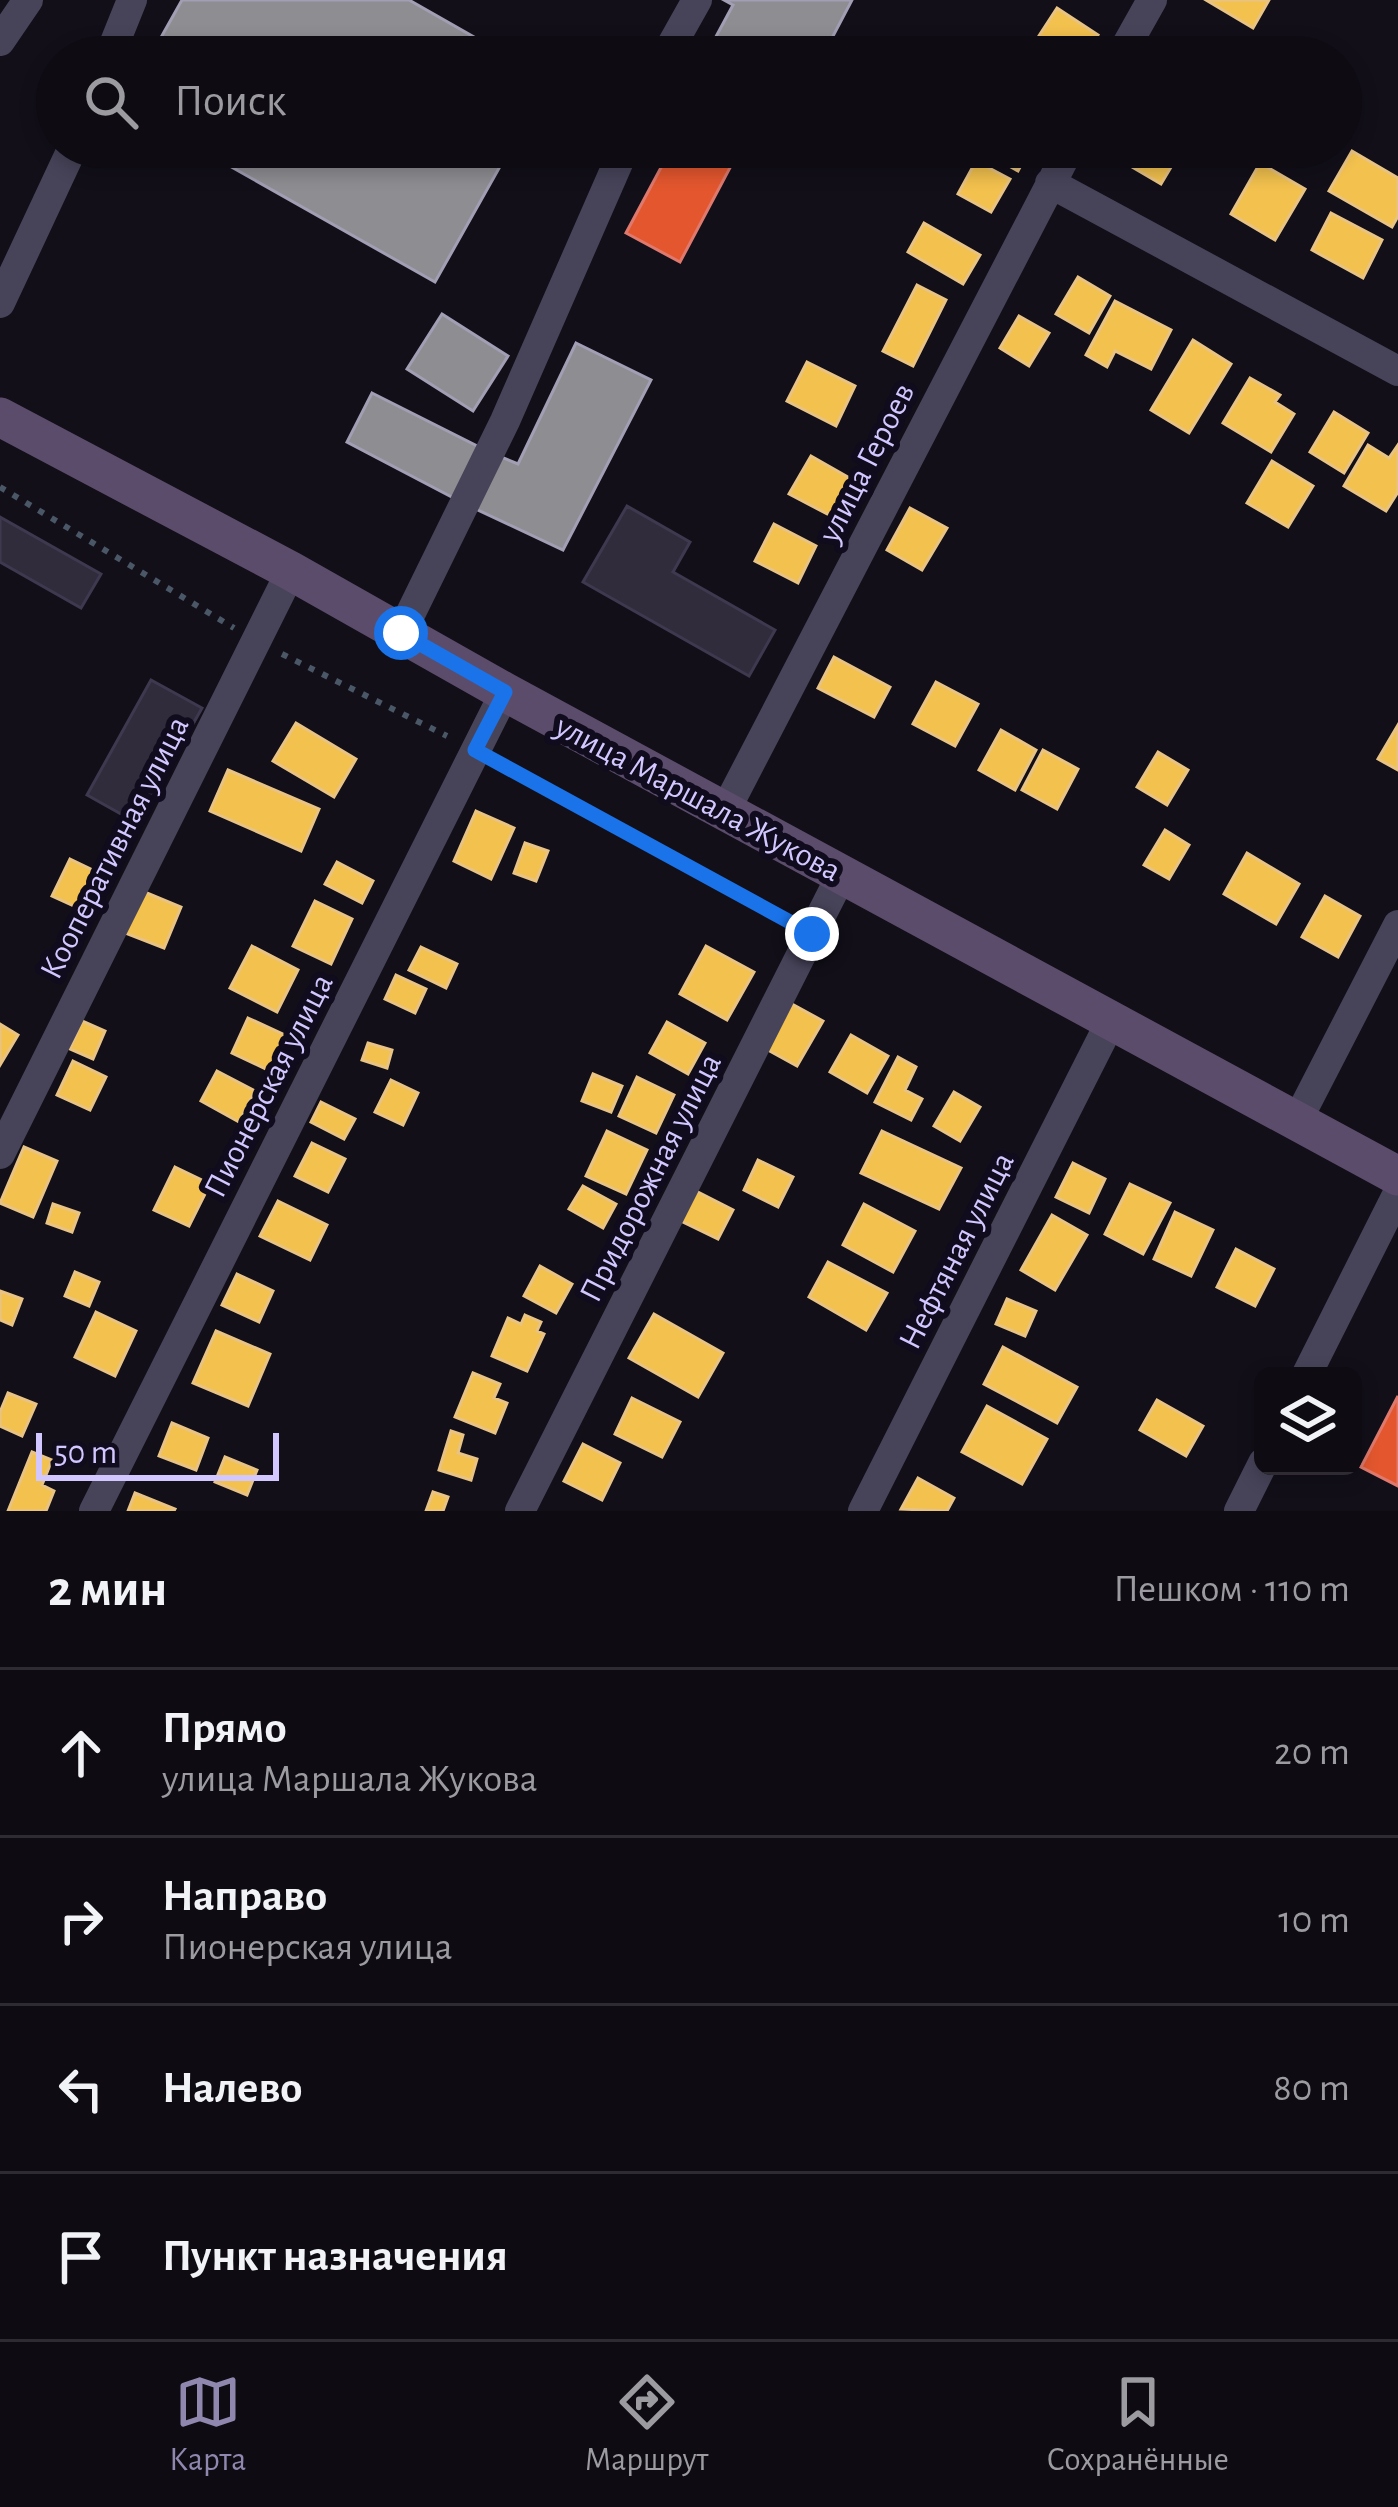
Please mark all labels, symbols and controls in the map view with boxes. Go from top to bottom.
search box [36,36,1362,168]
icon: search [78,69,144,135]
text: Поиск [174,79,286,124]
street label: улица Героев [813,378,921,549]
route start [374,606,428,660]
street label: улица Маршала Жукова [549,710,846,888]
street label: Кооперативная улица [35,712,196,985]
route end [785,907,839,961]
street label: Пионерская улица [199,969,340,1203]
street label: Придорожная улица [574,1049,728,1308]
street label: Нефтяная улица [894,1147,1021,1355]
map controls [1254,1367,1362,1475]
button: layers [1254,1367,1362,1475]
scale bar [36,1427,279,1480]
text: 50 m [54,1437,117,1470]
text: 2 мин [48,1564,167,1615]
text: Пешком · 110 m [1113,1570,1350,1609]
text: Прямо [162,1706,287,1751]
icon: ahead [48,1720,114,1786]
text: 20 m [1274,1733,1350,1772]
text: улица Маршала Жукова [162,1760,538,1799]
text: Направо [162,1874,327,1919]
icon: right [48,1888,114,1954]
text: 10 m [1278,1901,1350,1940]
text: Пионерская улица [162,1928,453,1967]
icon: left [48,2056,114,2122]
text: Налево [162,2066,302,2111]
text: 80 m [1273,2069,1350,2108]
icon: arrive [48,2224,114,2290]
text: Пункт назначения [162,2234,508,2279]
tab: Карта [169,2369,246,2481]
tab: Маршрут [585,2369,708,2481]
tab: Сохранённые [1047,2369,1229,2481]

